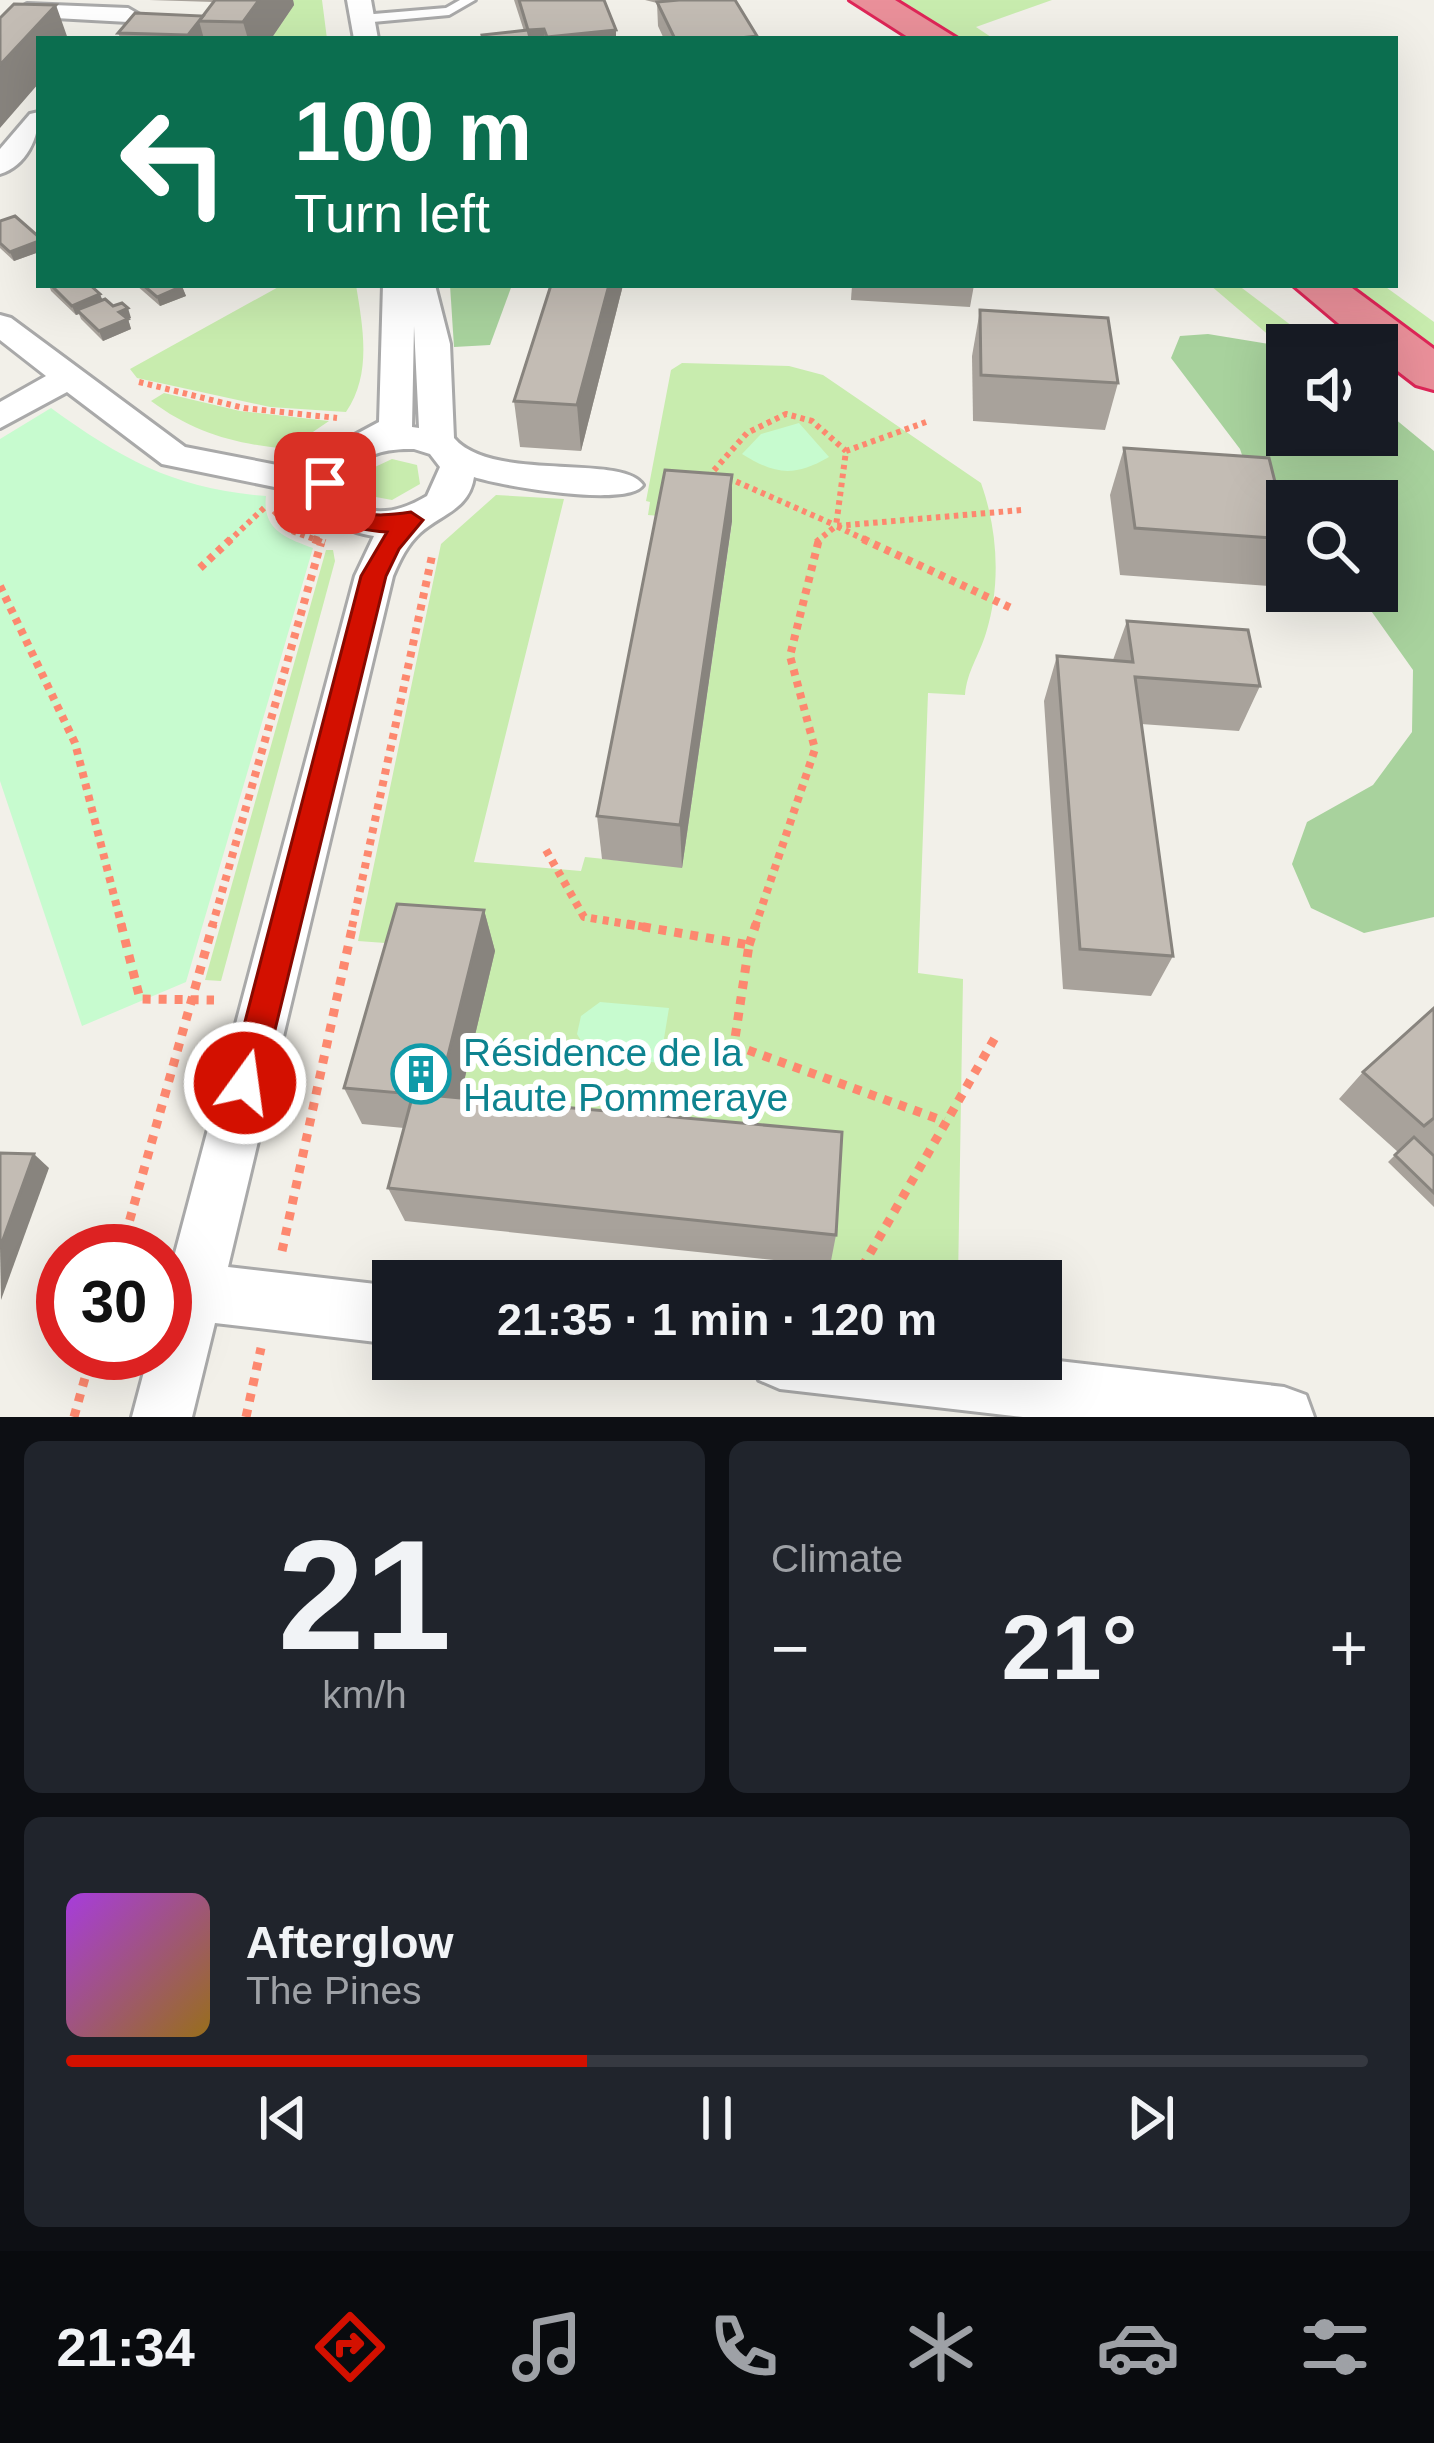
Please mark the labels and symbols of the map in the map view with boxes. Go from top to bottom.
pin [274,432,376,534]
position arrow [182,1020,308,1146]
place label: Résidence de la Haute Pommeraye [463,1031,788,1119]
building icon: Résidence de la Haute Pommeraye [390,1043,452,1105]
speed limit sign: 30 [36,1224,192,1380]

